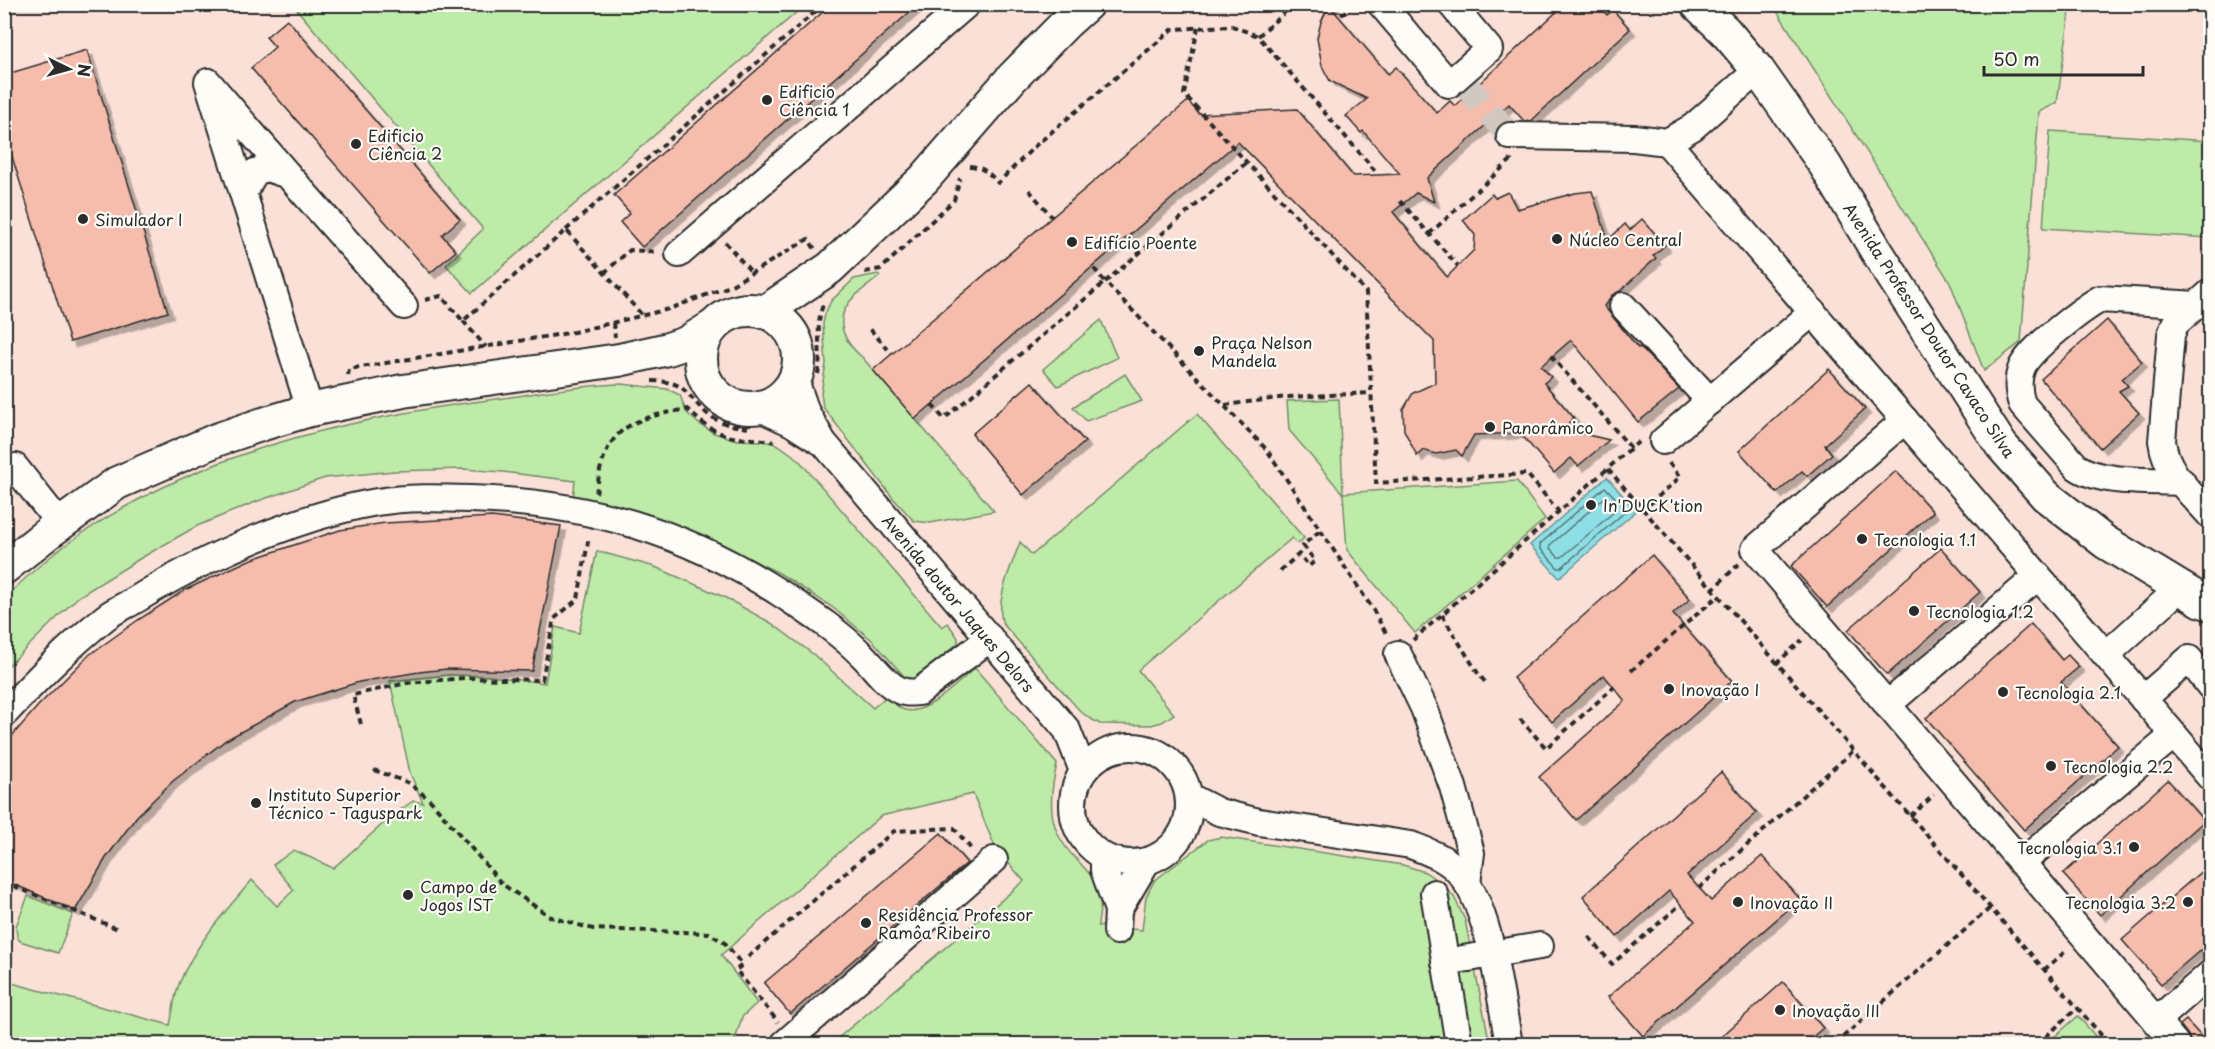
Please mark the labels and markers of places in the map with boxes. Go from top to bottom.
place label: Edificio Ciência 1 [779,79,849,121]
marker: Edificio Ciência 1 [760,93,774,107]
place label: Edificio Ciência 2 [368,123,442,165]
marker: Edificio Ciência 2 [349,137,363,151]
place label: Simulador I [95,207,183,231]
marker: Simulador I [76,212,90,226]
place label: Núcleo Central [1569,227,1682,251]
place label: Edifício Poente [1084,230,1197,254]
marker: Núcleo Central [1550,232,1564,246]
marker: Edifício Poente [1065,235,1079,249]
place label: Praça Nelson Mandela [1211,330,1312,372]
marker: Praça Nelson Mandela [1192,344,1206,358]
place label: Panorâmico [1502,415,1593,439]
marker: Panorâmico [1483,420,1497,434]
place label: In'DUCK'tion [1603,493,1703,517]
marker: In'DUCK'tion [1584,498,1598,512]
place label: Tecnologia 1.1 [1874,527,1976,551]
marker: Tecnologia 1.1 [1855,532,1869,546]
place label: Tecnologia 1.2 [1926,599,2034,623]
marker: Tecnologia 1.2 [1907,604,1921,618]
place label: Inovação I [1681,677,1759,701]
place label: Tecnologia 2.1 [2015,680,2121,704]
marker: Inovação I [1662,682,1676,696]
marker: Tecnologia 2.1 [1996,685,2010,699]
place label: Tecnologia 2.2 [2063,754,2173,778]
marker: Tecnologia 2.2 [2044,759,2058,773]
place label: Instituto Superior Técnico - Taguspark [268,782,423,824]
marker: Instituto Superior Técnico - Taguspark [249,796,263,810]
place label: Tecnologia 3.1 [2017,835,2122,859]
marker: Tecnologia 3.1 [2127,840,2141,854]
place label: Campo de Jogos IST [420,874,497,916]
marker: Campo de Jogos IST [401,888,415,902]
place label: Inovação II [1750,890,1833,914]
place label: Tecnologia 3.2 [2065,890,2176,914]
marker: Inovação II [1731,895,1745,909]
marker: Tecnologia 3.2 [2181,895,2195,909]
place label: Residência Professor Ramôa Ribeiro [878,902,1033,944]
marker: Residência Professor Ramôa Ribeiro [859,916,873,930]
place label: Inovação III [1792,998,1880,1022]
marker: Inovação III [1773,1003,1787,1017]

